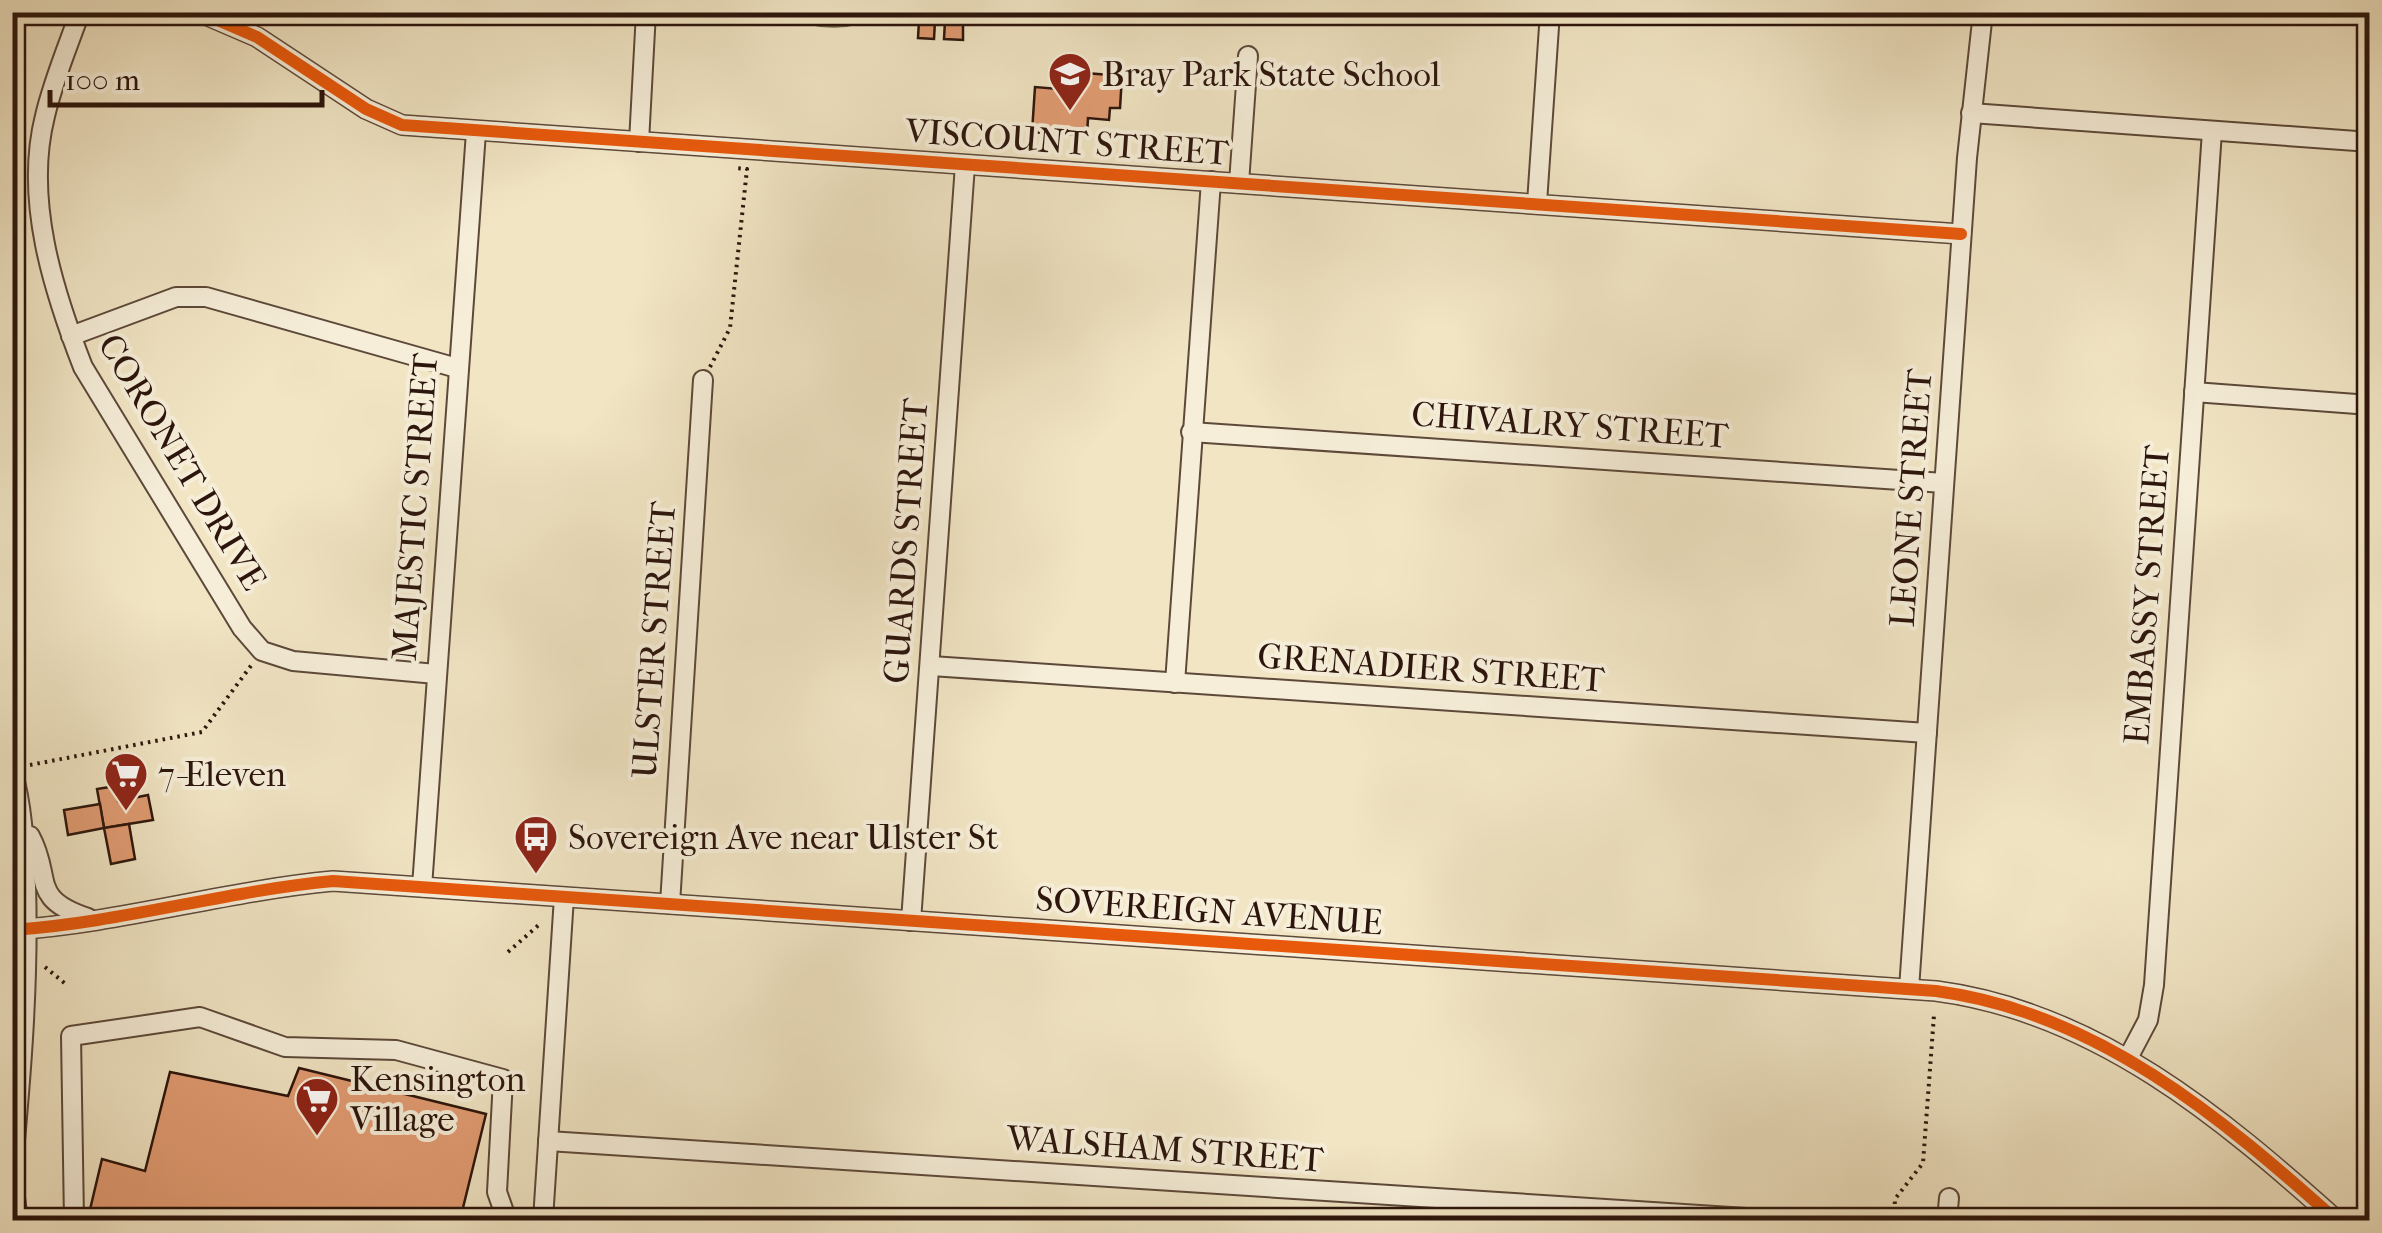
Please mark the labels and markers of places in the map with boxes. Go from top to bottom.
school or university icon: Bray Park State School [1047,51,1093,112]
place label: Bray Park State School [1102,54,1441,95]
supermarket icon: 7-Eleven [103,751,149,812]
place label: 7-Eleven [158,754,286,795]
bus stop icon: Sovereign Ave near Ulster St [513,814,559,875]
place label: Sovereign Ave near Ulster St [568,817,999,858]
place label: Kensington Village [349,1059,526,1140]
supermarket icon: Kensington Village [294,1076,340,1137]

